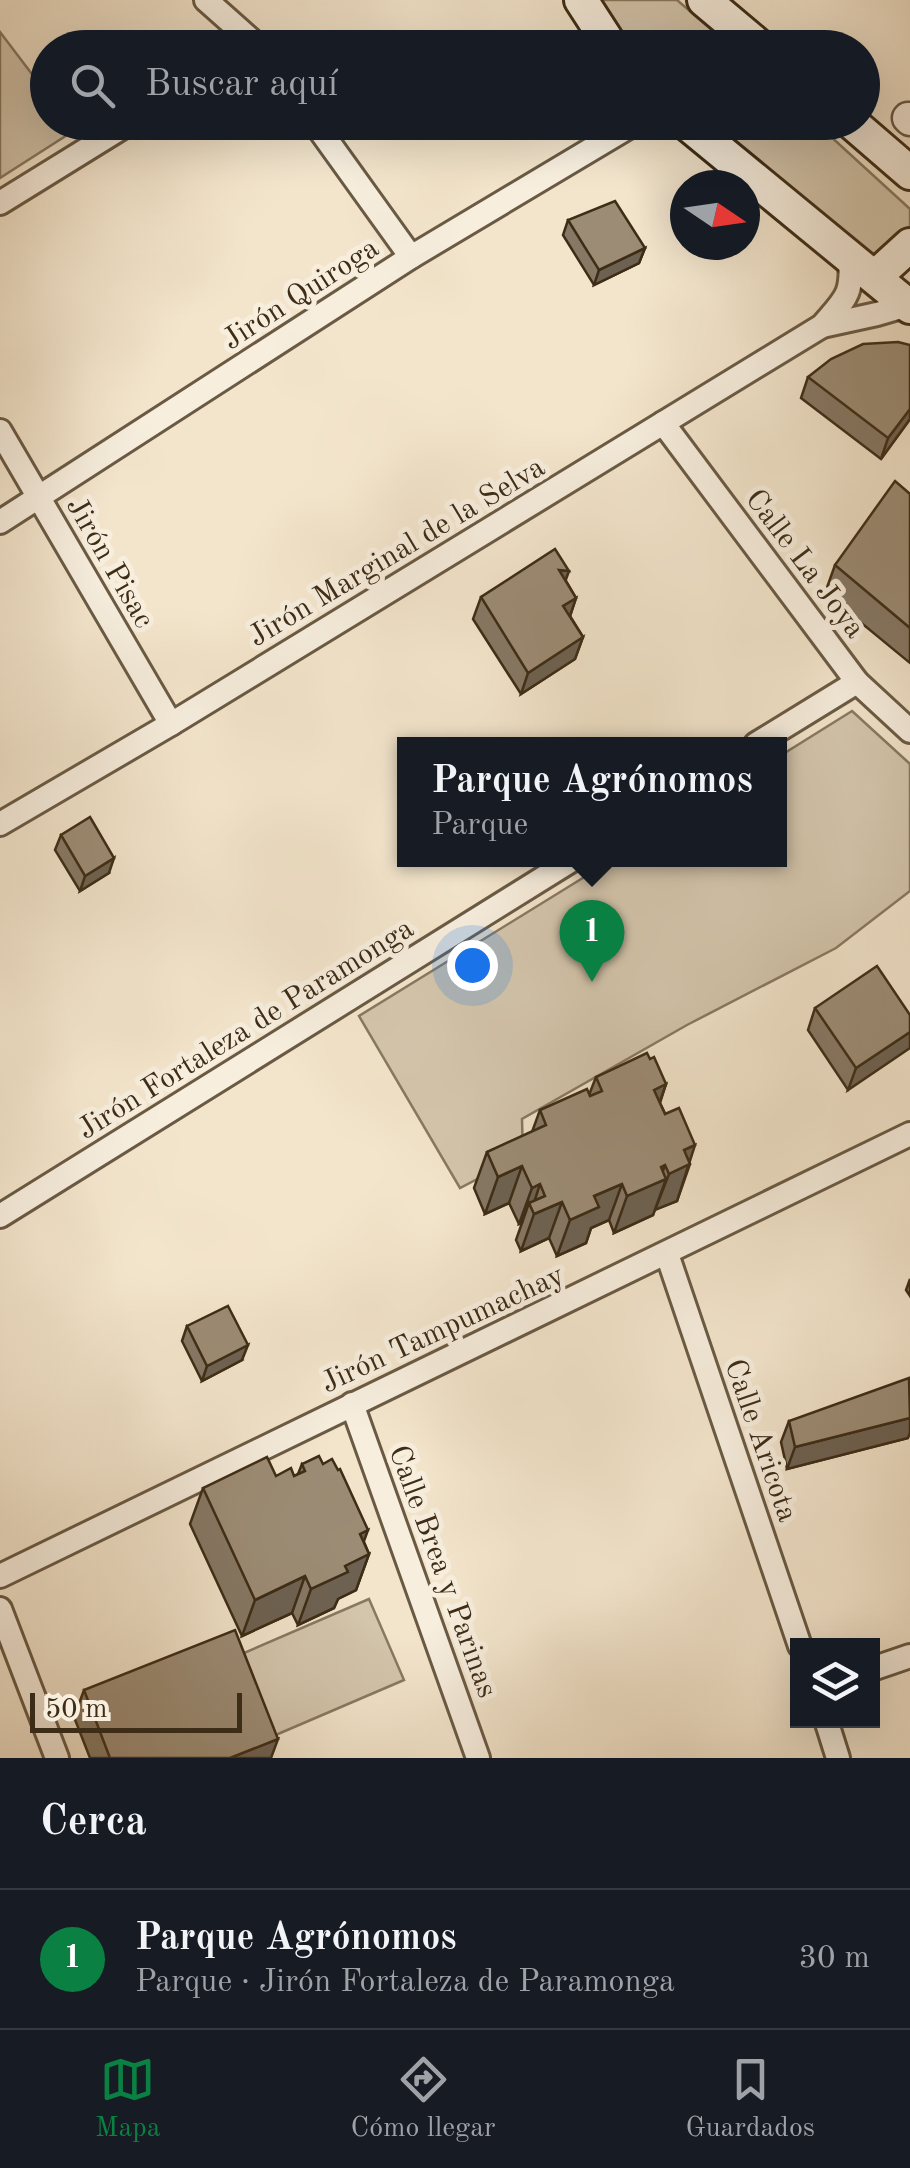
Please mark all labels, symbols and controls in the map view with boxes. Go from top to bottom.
search box [30,30,880,140]
icon: search [65,58,120,113]
text: Buscar aquí [145,66,338,104]
north arrow [670,170,760,260]
street label: Jirón Quiroga [218,233,385,356]
street label: Jirón Marginal de la Selva [244,452,550,653]
street label: Calle La Joya [739,484,870,644]
street label: Jirón Pisac [60,492,159,634]
popup [397,737,787,867]
text: Parque Agrónomos [431,763,753,801]
text: Parque [431,810,528,842]
pin: 1 [560,900,624,982]
street label: Jirón Fortaleza de Paramonga [73,914,419,1146]
your location [447,940,498,991]
street label: Jirón Tampumachay [317,1260,569,1399]
street label: Calle Aricota [718,1355,802,1526]
street label: Calle Brea y Parinas [383,1442,502,1702]
map controls [790,1638,880,1728]
button: layers [790,1638,880,1728]
scale bar [30,1688,242,1732]
text: 50 m [45,1696,108,1724]
text: Cerca [40,1802,147,1844]
text: Parque Agrónomos [135,1920,457,1958]
text: 1 [63,1943,82,1975]
text: 30 m [799,1943,870,1975]
text: Parque · Jirón Fortaleza de Paramonga [135,1967,675,1999]
tab: Mapa [95,2052,161,2147]
tab: Cómo llegar [351,2052,496,2147]
tab: Guardados [685,2052,815,2147]

